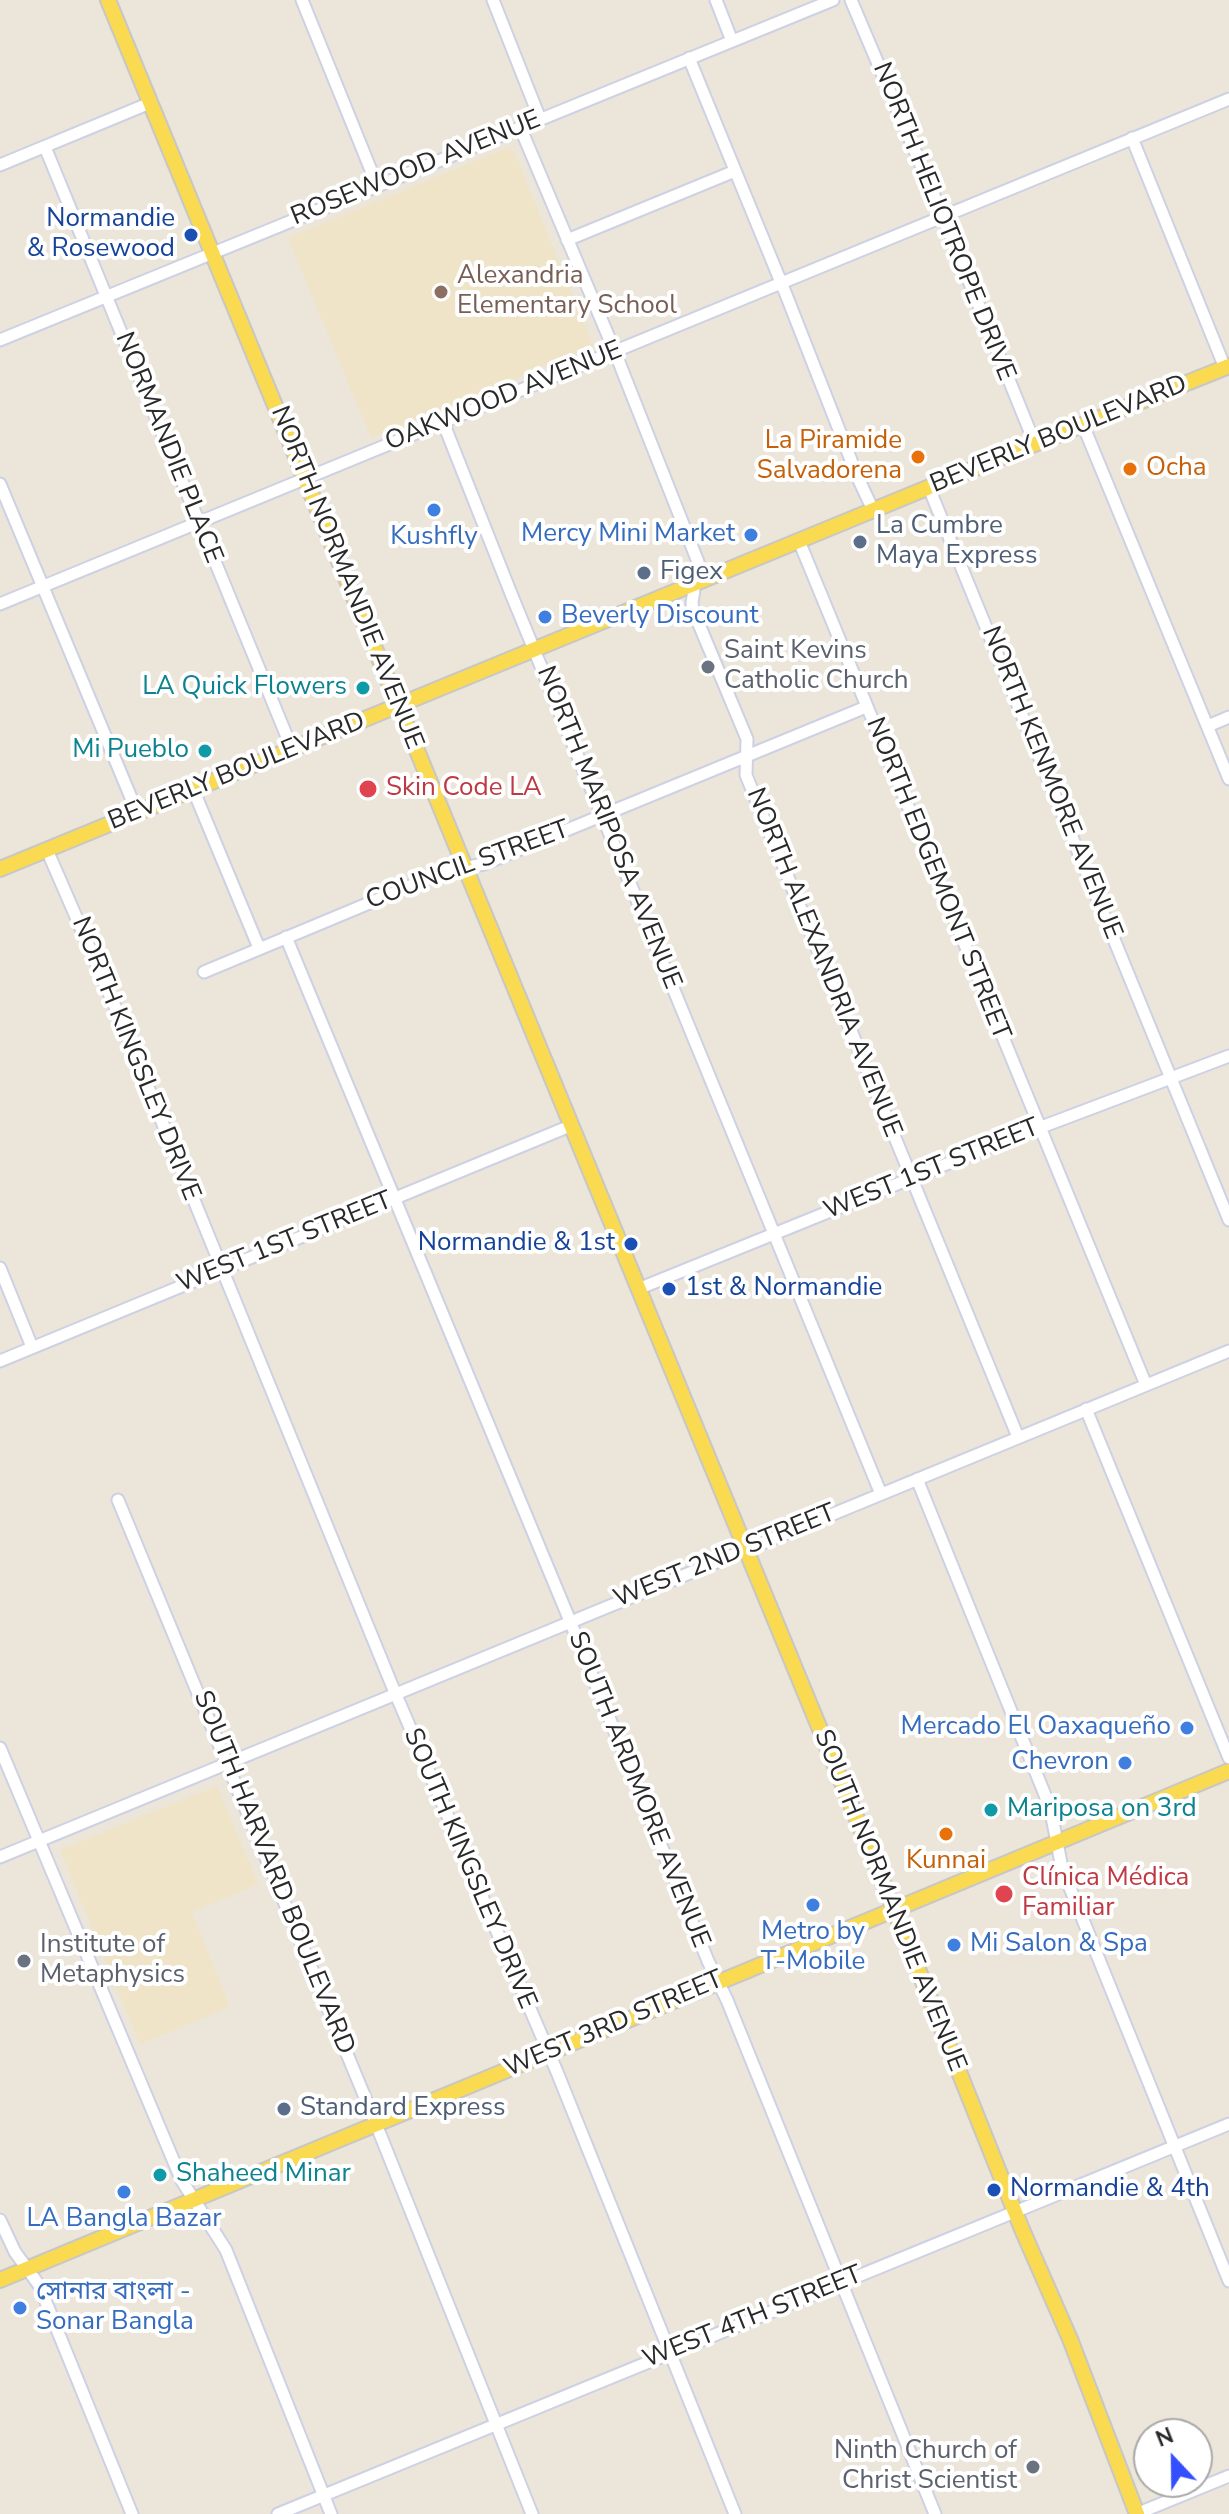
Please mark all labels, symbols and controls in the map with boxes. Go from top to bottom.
street label: NORTH HELIOTROPE DRIVE [865,58,1021,386]
street label: ROSEWOOD AVENUE [287,105,545,233]
place label: Normandie & Rosewood [27,204,175,266]
marker: Normandie & Rosewood [182,226,200,244]
place label: Alexandria Elementary School [457,261,677,322]
marker: Alexandria Elementary School [432,283,450,301]
street label: NORMANDIE PLACE [107,328,229,568]
street label: OAKWOOD AVENUE [381,335,627,459]
street label: BEVERLY BOULEVARD [926,369,1192,501]
street label: NORTH NORMANDIE AVENUE [263,402,429,754]
place label: La Piramide Salvadorena [757,426,902,488]
marker: La Piramide Salvadorena [909,448,927,466]
place label: Ocha [1146,453,1207,485]
marker: Ocha [1121,460,1139,478]
marker: Kushfly [425,501,443,519]
place label: La Cumbre Maya Express [876,511,1037,572]
place label: Mercy Mini Market [521,519,735,551]
place label: Kushfly [390,522,478,554]
marker: Mercy Mini Market [742,526,760,544]
marker: La Cumbre Maya Express [851,533,869,551]
place label: Figex [660,557,723,589]
marker: Figex [635,564,653,582]
place label: Beverly Discount [561,601,759,633]
marker: Beverly Discount [536,608,554,626]
street label: NORTH KENMORE AVENUE [974,622,1128,944]
place label: Saint Kevins Catholic Church [724,636,908,698]
marker: Saint Kevins Catholic Church [699,658,717,676]
street label: NORTH MARIPOSA AVENUE [529,662,687,994]
place label: LA Quick Flowers [142,672,347,704]
marker: LA Quick Flowers [354,679,372,697]
street label: BEVERLY BOULEVARD [104,706,370,838]
street label: NORTH EDGEMONT STREET [858,713,1016,1045]
place label: Mi Pueblo [72,735,189,767]
marker: Mi Pueblo [196,742,214,760]
place label: Skin Code LA [386,773,542,805]
marker: Skin Code LA [357,778,379,800]
street label: NORTH ALEXANDRIA AVENUE [739,784,907,1142]
street label: COUNCIL STREET [362,815,574,917]
street label: NORTH KINGSLEY DRIVE [64,913,206,1205]
street label: WEST 1ST STREET [820,1113,1044,1227]
street label: WEST 1ST STREET [173,1186,397,1300]
place label: Normandie & 1st [418,1228,615,1260]
marker: Normandie & 1st [622,1235,640,1253]
place label: 1st & Normandie [685,1273,882,1305]
marker: 1st & Normandie [660,1280,678,1298]
street label: WEST 2ND STREET [609,1498,841,1616]
street label: SOUTH ARDMORE AVENUE [560,1627,716,1953]
street label: SOUTH HARVARD BOULEVARD [186,1687,360,2059]
place label: Mercado El Oaxaqueño [900,1712,1171,1744]
marker: Mercado El Oaxaqueño [1178,1719,1196,1737]
street label: SOUTH KINGSLEY DRIVE [396,1724,542,2014]
street label: SOUTH NORMANDIE AVENUE [806,1726,972,2076]
place label: Chevron [1011,1747,1109,1779]
marker: Chevron [1116,1754,1134,1772]
place label: Mariposa on 3rd [1007,1794,1197,1826]
marker: Mariposa on 3rd [982,1801,1000,1819]
marker: Kunnai [937,1825,955,1843]
place label: Kunnai [906,1846,986,1878]
place label: Clínica Médica Familiar [1022,1863,1189,1924]
marker: Clínica Médica Familiar [993,1883,1015,1905]
marker: Metro by T-Mobile [804,1896,822,1914]
place label: Metro by T-Mobile [761,1917,865,1978]
place label: Mi Salon & Spa [970,1929,1148,1961]
place label: Institute of Metaphysics [40,1930,185,1992]
marker: Mi Salon & Spa [945,1936,963,1954]
marker: Institute of Metaphysics [15,1952,33,1970]
street label: WEST 3RD STREET [500,1965,728,2085]
place label: Standard Express [300,2093,505,2125]
marker: Standard Express [275,2100,293,2118]
place label: Shaheed Minar [176,2159,351,2191]
marker: Shaheed Minar [151,2166,169,2184]
place label: Normandie & 4th [1010,2174,1210,2206]
marker: Normandie & 4th [985,2181,1003,2199]
marker: LA Bangla Bazar [115,2183,133,2201]
place label: LA Bangla Bazar [26,2204,222,2236]
street label: WEST 4TH STREET [639,2260,867,2376]
place label: সোনার বাংলা - Sonar Bangla [36,2277,194,2338]
marker: সোনার বাংলা - Sonar Bangla [11,2299,29,2317]
north arrow [1133,2418,1213,2498]
text: N [1152,2421,1178,2455]
place label: Ninth Church of Christ Scientist [834,2436,1017,2498]
marker: Ninth Church of Christ Scientist [1024,2458,1042,2476]

